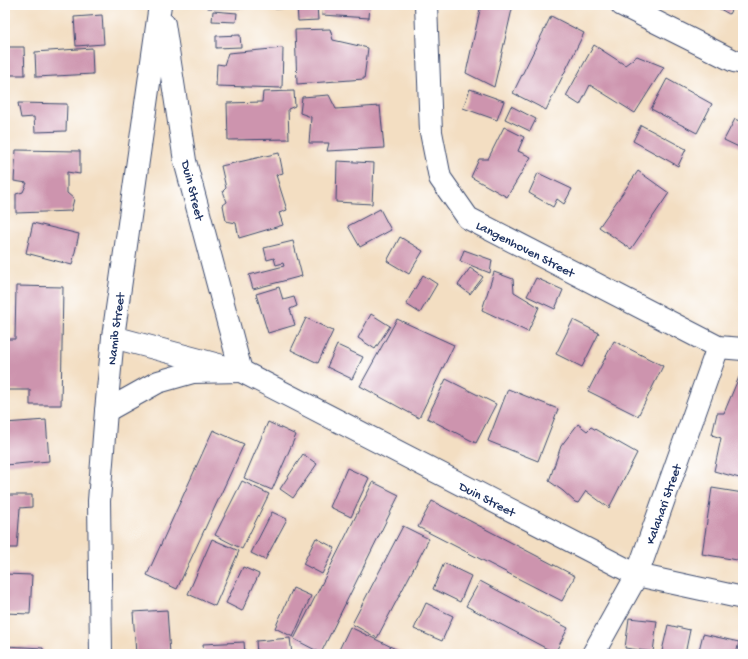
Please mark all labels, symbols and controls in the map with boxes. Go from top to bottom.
street label: Duin Street [177,158,207,224]
street label: Langenhoven Street [473,219,578,282]
street label: Namib Street [105,290,129,366]
street label: Kalahari Street [644,461,686,547]
street label: Duin Street [455,479,519,522]

